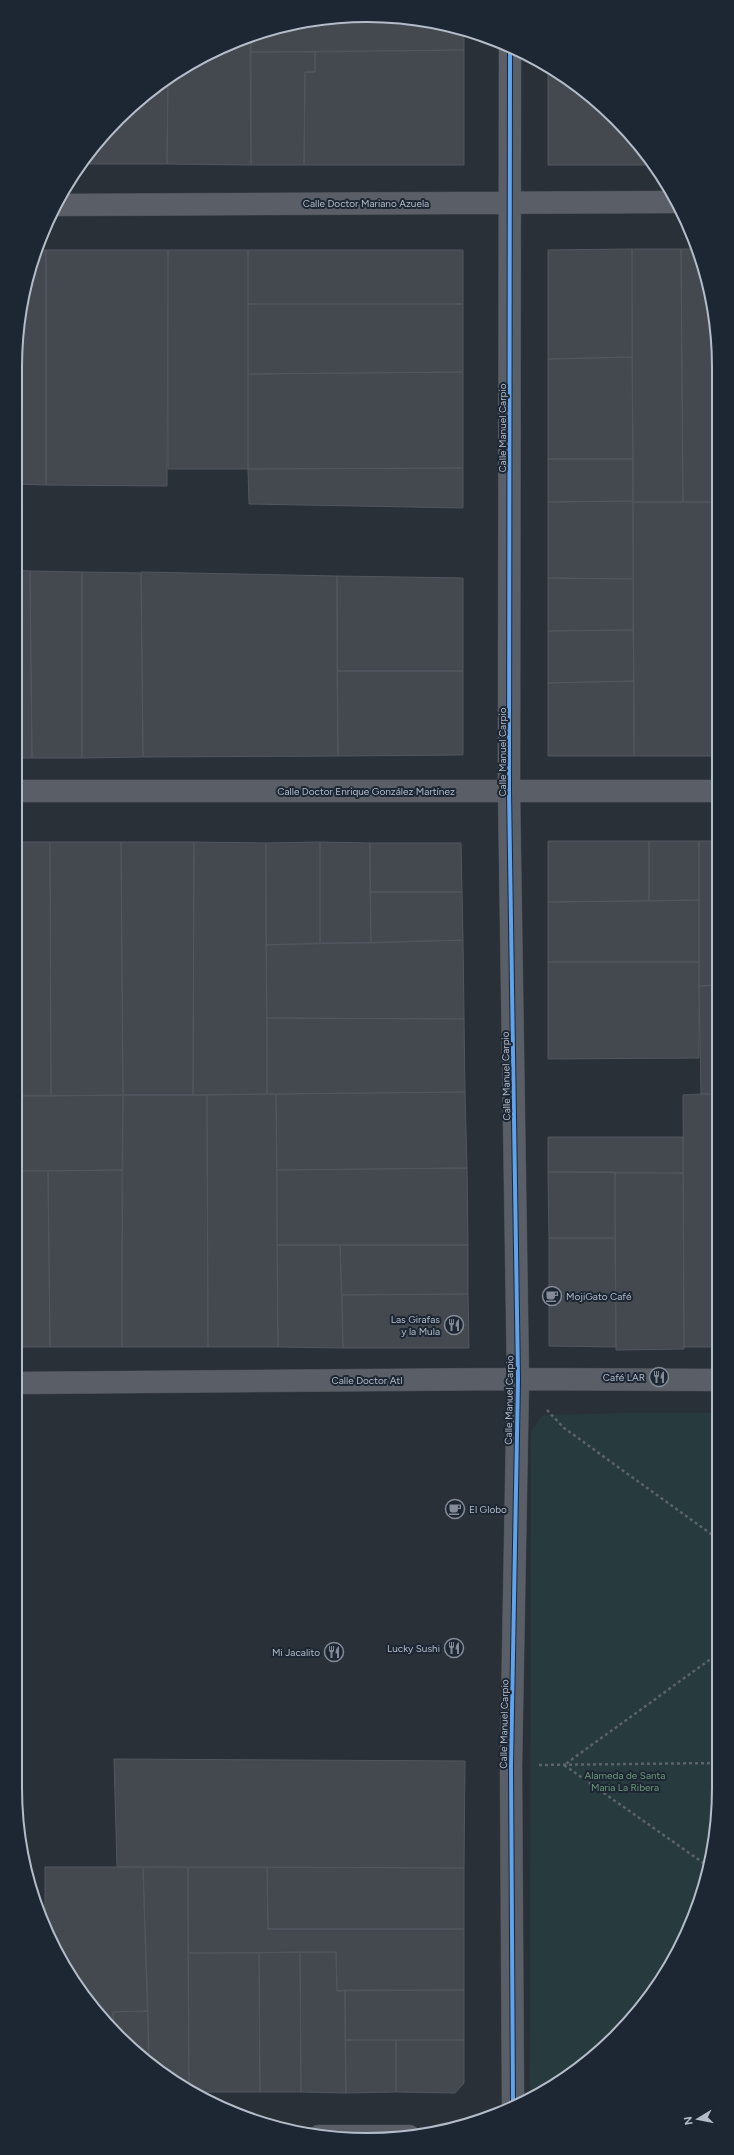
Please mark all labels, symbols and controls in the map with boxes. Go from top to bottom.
street label: Calle Doctor Mariano Azuela [303,197,429,210]
street label: Calle Manuel Carpio [496,383,509,473]
street label: Calle Manuel Carpio [496,707,509,797]
street label: Calle Doctor Enrique González Martínez [277,785,455,798]
street label: Calle Manuel Carpio [499,1031,513,1121]
cafe icon: MojiGato Café [541,1285,563,1307]
place label: MojiGato Café [566,1290,632,1303]
place label: Las Girafas y la Mula [391,1313,440,1338]
restaurant icon: Las Girafas y la Mula [443,1314,465,1336]
street label: Calle Manuel Carpio [502,1355,516,1445]
restaurant icon: Café LAR [648,1366,670,1388]
place label: Café LAR [603,1371,645,1384]
street label: Calle Doctor Atl [332,1374,402,1387]
cafe icon: El Globo [444,1498,466,1520]
place label: El Globo [469,1503,507,1516]
restaurant icon: Lucky Sushi [443,1637,465,1659]
restaurant icon: Mi Jacalito [323,1641,345,1663]
place label: Lucky Sushi [387,1642,440,1655]
place label: Mi Jacalito [272,1646,320,1659]
street label: Calle Manuel Carpio [497,1679,511,1769]
park label: Alameda de Santa Maria La Ribera [585,1769,665,1794]
north arrow [678,2099,718,2139]
text: N [682,2115,696,2126]

